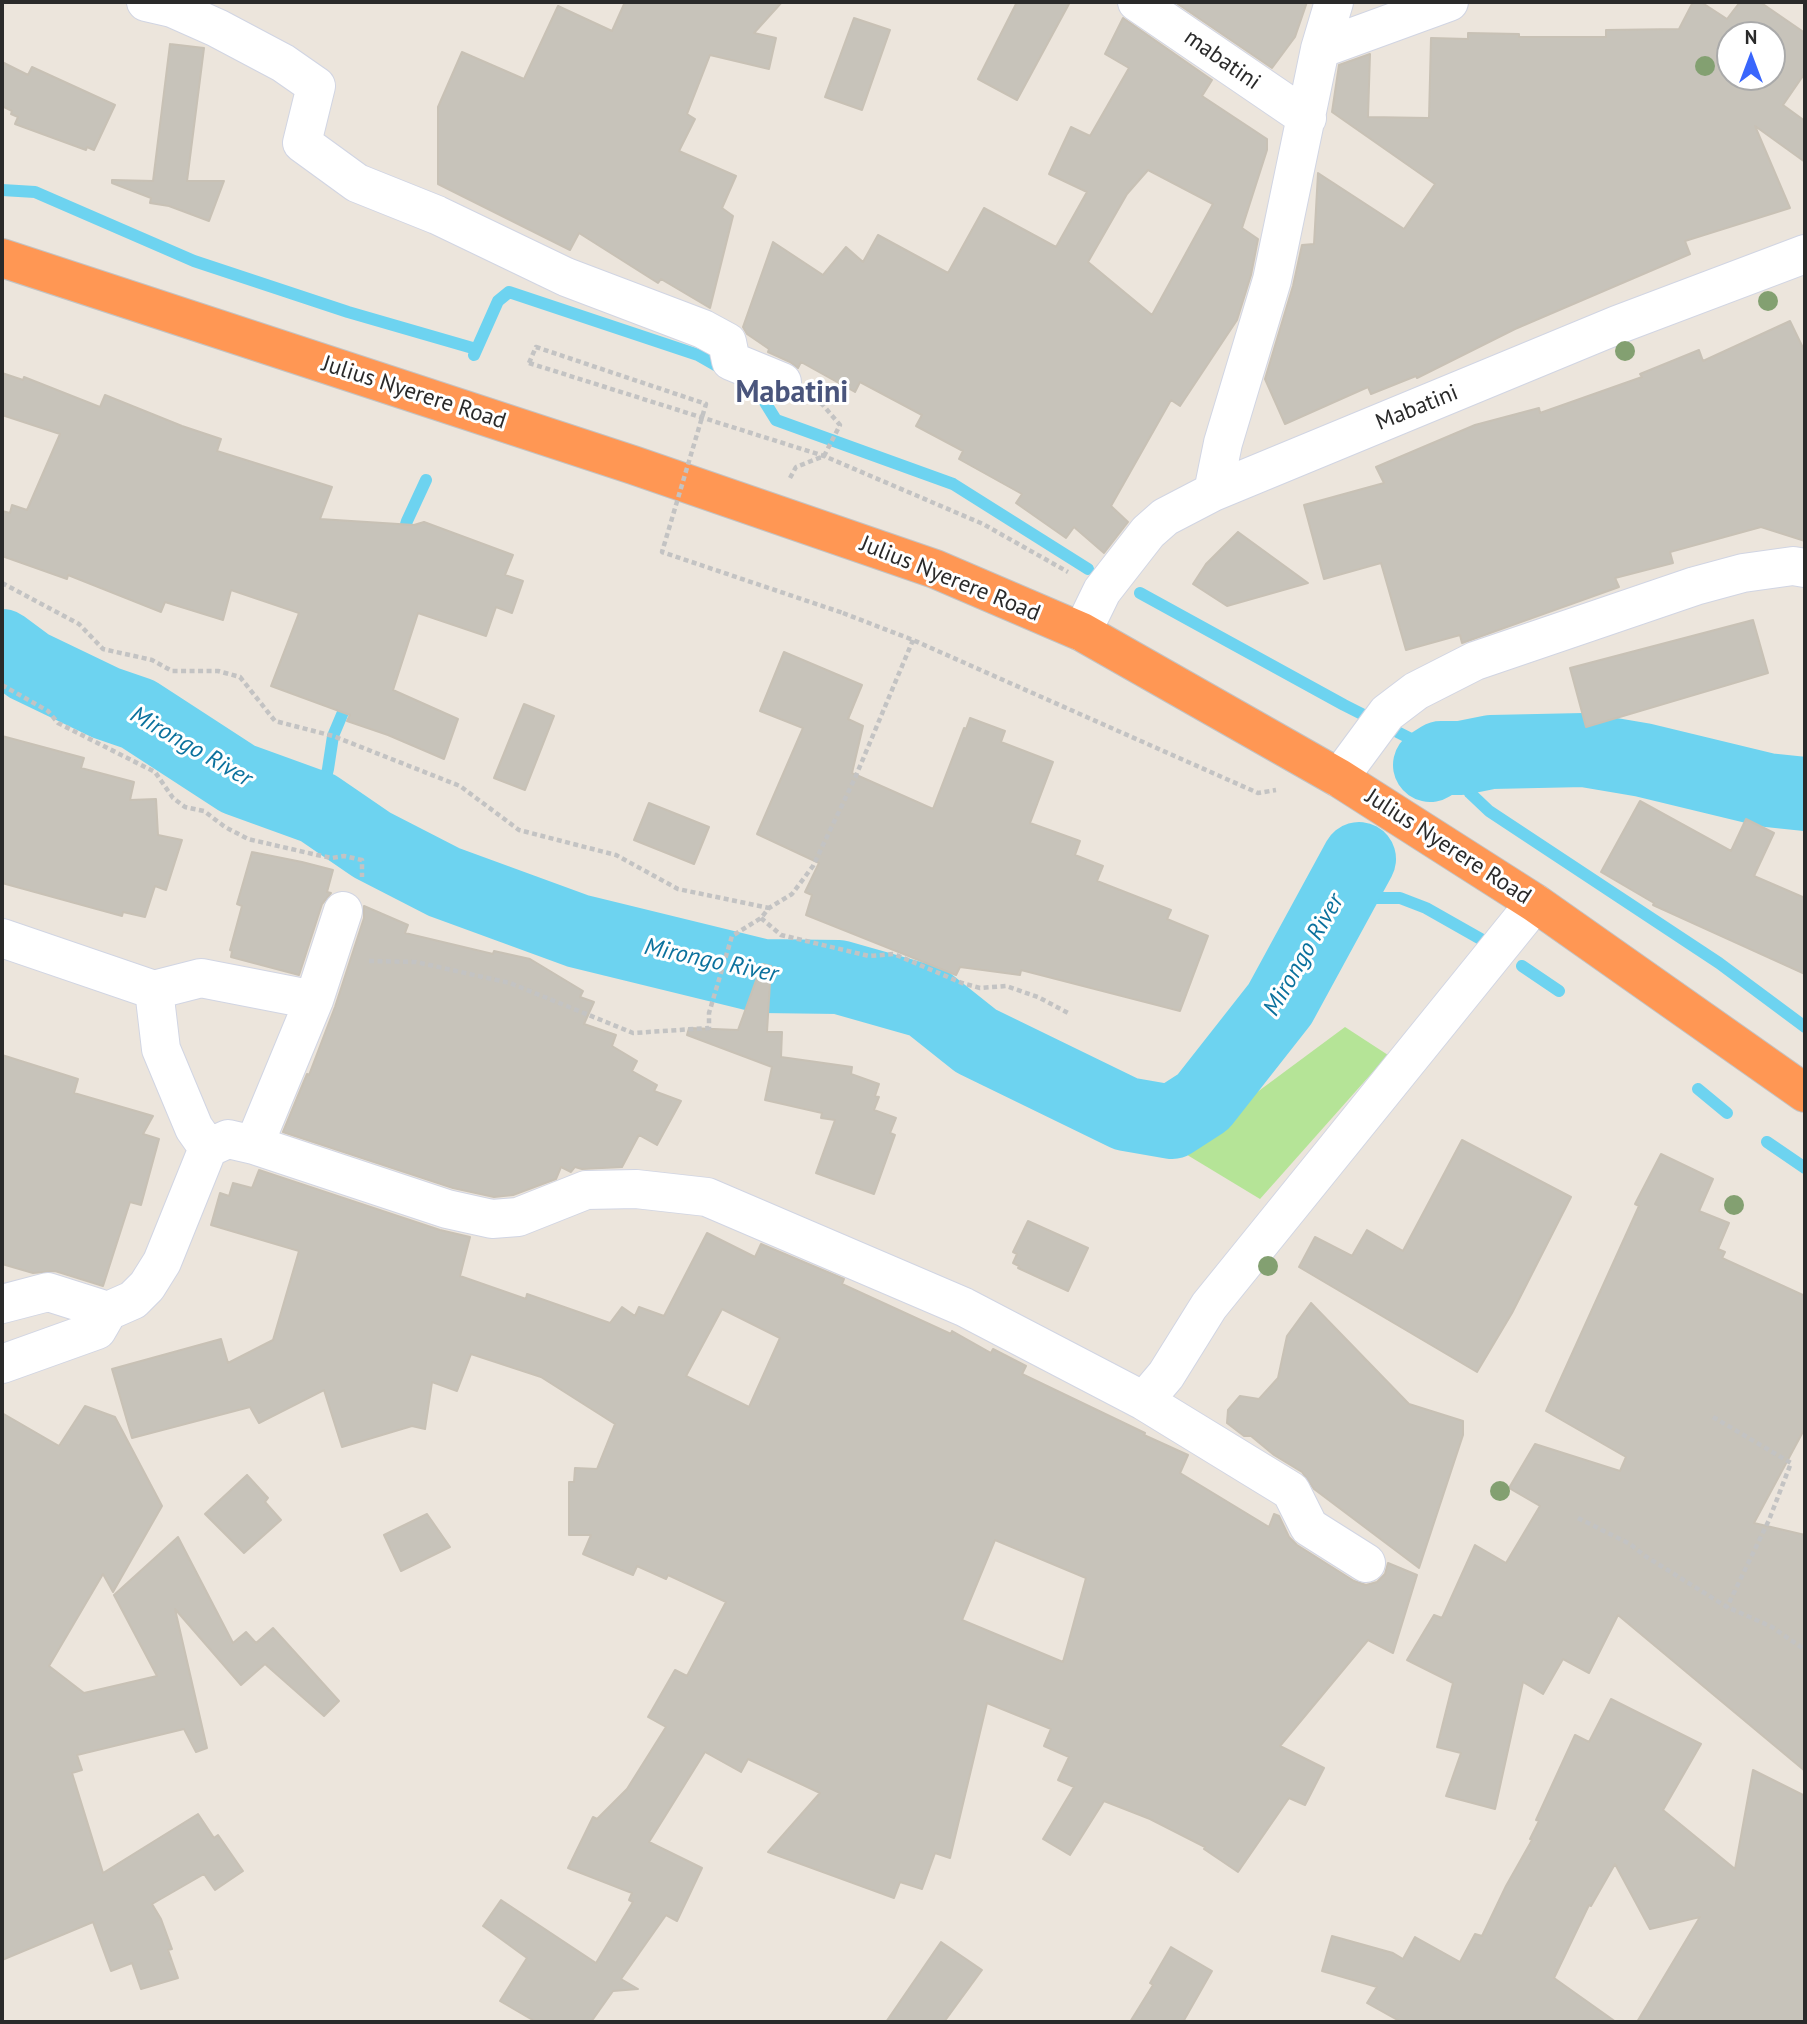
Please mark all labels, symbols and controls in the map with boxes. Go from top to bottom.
north arrow [1716,21,1786,91]
street label: mabatini [1179,24,1265,96]
text: N [1745,25,1757,49]
street label: Julius Nyerere Road [319,350,509,436]
district label: Mabatini [736,375,848,411]
street label: Mabatini [1372,379,1462,437]
street label: Julius Nyerere Road [856,530,1044,628]
water label: Mirongo River [125,701,257,793]
street label: Julius Nyerere Road [1360,783,1536,911]
water label: Mirongo River [1258,889,1350,1021]
water label: Mirongo River [642,933,780,989]

